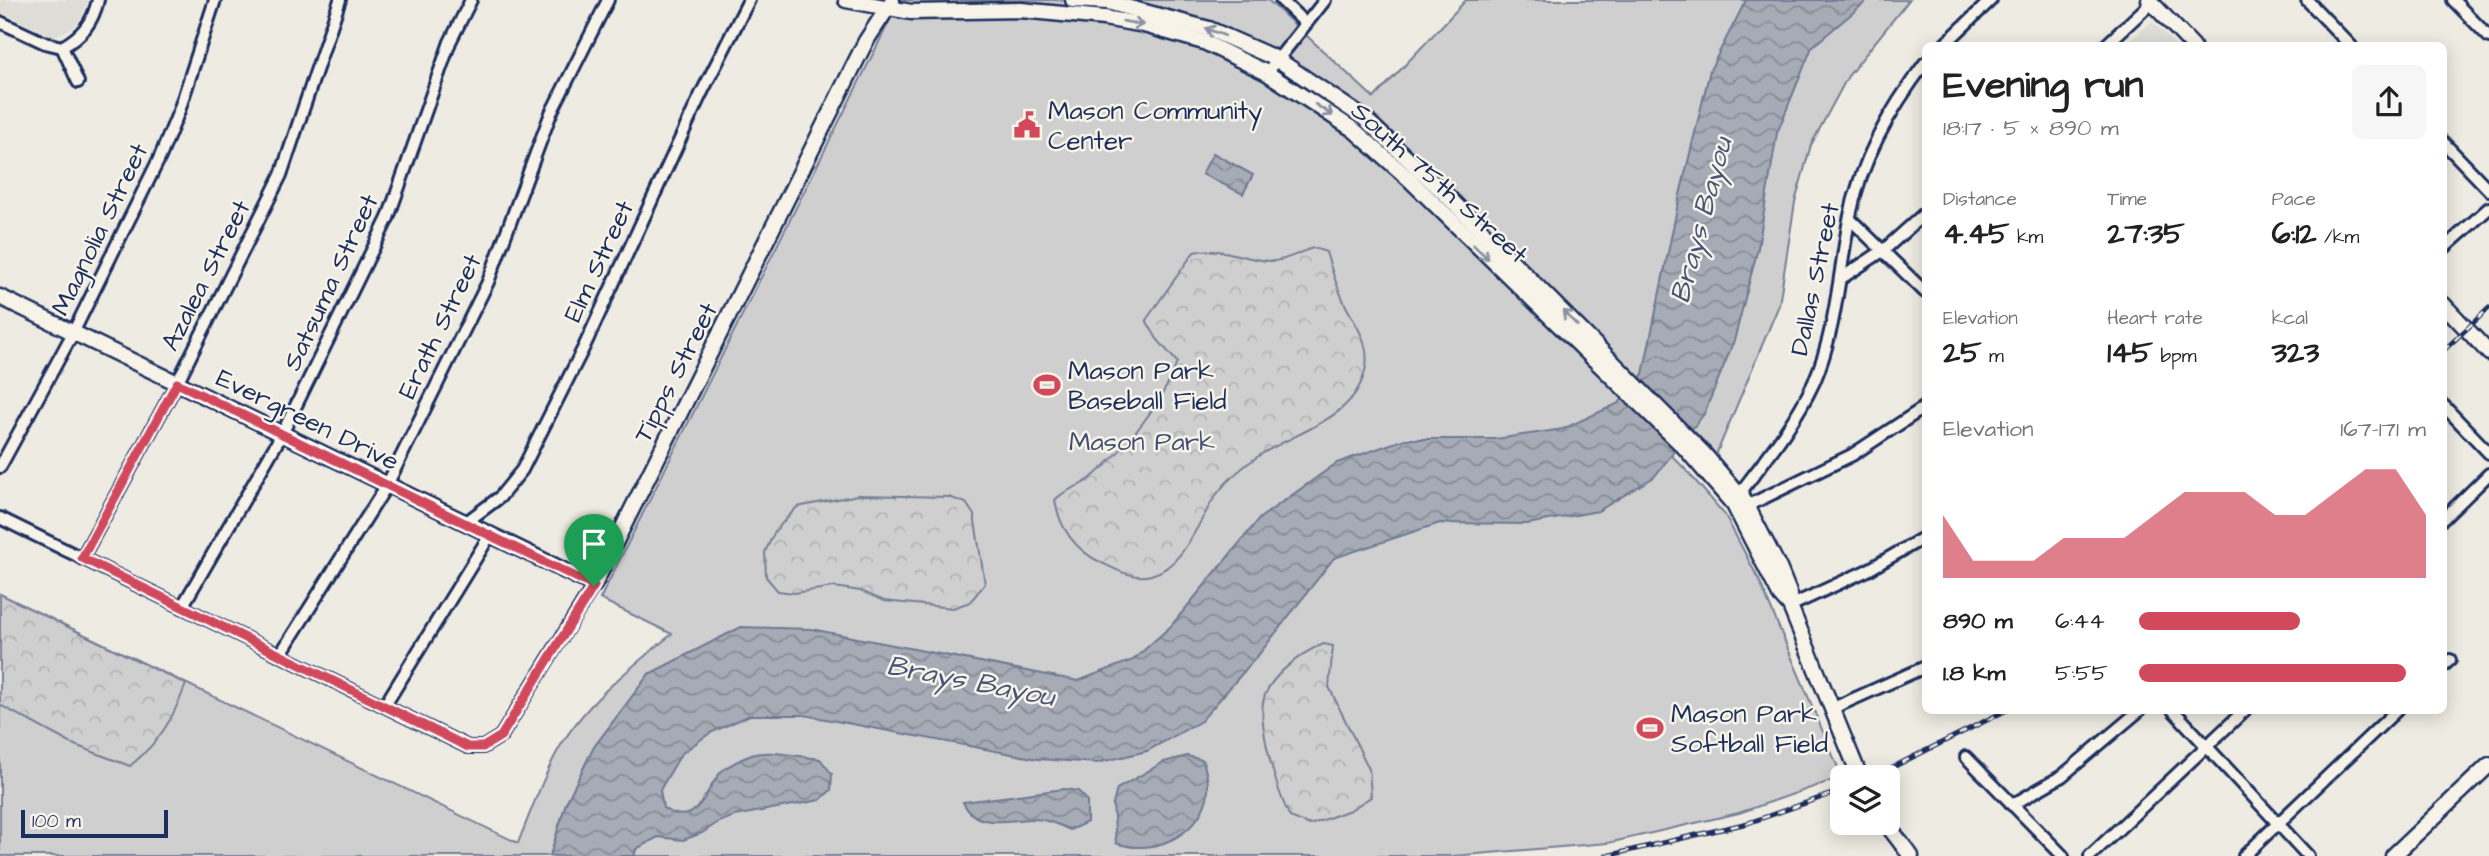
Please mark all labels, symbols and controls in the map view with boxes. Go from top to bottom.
one-way arrow [1121,17,1144,31]
one-way arrow [1204,24,1226,37]
text: Evening run [1943,60,2144,112]
button: share [2352,65,2426,139]
place label: Mason Community Center [1048,93,1262,159]
street label: South 75th Street [1343,94,1536,272]
one-way arrow [1314,103,1333,117]
public building icon: Mason Community Center [1012,110,1042,140]
text: 18:17 · 5 × 890 m [1943,112,2119,144]
water label: Brays Bayou [1661,132,1744,308]
street label: Magnolia Street [43,137,159,323]
text: Distance [1943,186,2017,213]
text: Time [2107,186,2147,213]
text: Pace [2272,186,2316,213]
street label: Satsuma Street [274,188,388,376]
street label: Azalea Street [152,193,260,357]
street label: Elm Street [555,194,643,328]
street label: Dallas Street [1781,199,1849,359]
text: 4.45 [1943,213,2009,255]
text: 27:35 [2107,213,2184,255]
text: 6:12 [2272,213,2316,255]
text: km [2009,224,2043,251]
text: /km [2316,224,2359,251]
one-way arrow [1472,243,1489,260]
street label: Erath Street [389,248,491,405]
street label: Tipps Street [625,296,727,449]
text: Elevation [1943,305,2018,332]
text: Heart rate [2107,305,2203,332]
text: kcal [2272,305,2308,332]
one-way arrow [1561,310,1578,327]
text: 25 [1943,332,1981,374]
text: 145 [2107,332,2153,374]
text: 323 [2272,332,2319,374]
text: m [1981,343,2004,370]
text: bpm [2153,343,2196,370]
place label: Mason Park Baseball Field [1068,353,1227,419]
street label: Evergreen Drive [209,360,405,482]
sports icon: Mason Park Baseball Field [1032,370,1062,400]
text: Elevation [1943,413,2034,445]
text: 167–171 m [2340,413,2426,445]
park label: Mason Park [1069,424,1215,460]
pin [564,514,624,586]
icon: arrive [575,525,613,563]
text: 890 m [1943,605,2013,637]
text: 6:44 [2055,605,2105,637]
water label: Brays Bayou [883,646,1059,718]
text: 1.8 km [1943,657,2005,689]
text: 5:55 [2055,657,2108,689]
place label: Mason Park Softball Field [1671,696,1828,762]
sports icon: Mason Park Softball Field [1635,713,1665,743]
map controls [1830,765,1900,835]
button: layers [1830,765,1900,835]
scale bar [21,807,168,839]
text: 100 m [32,808,81,835]

